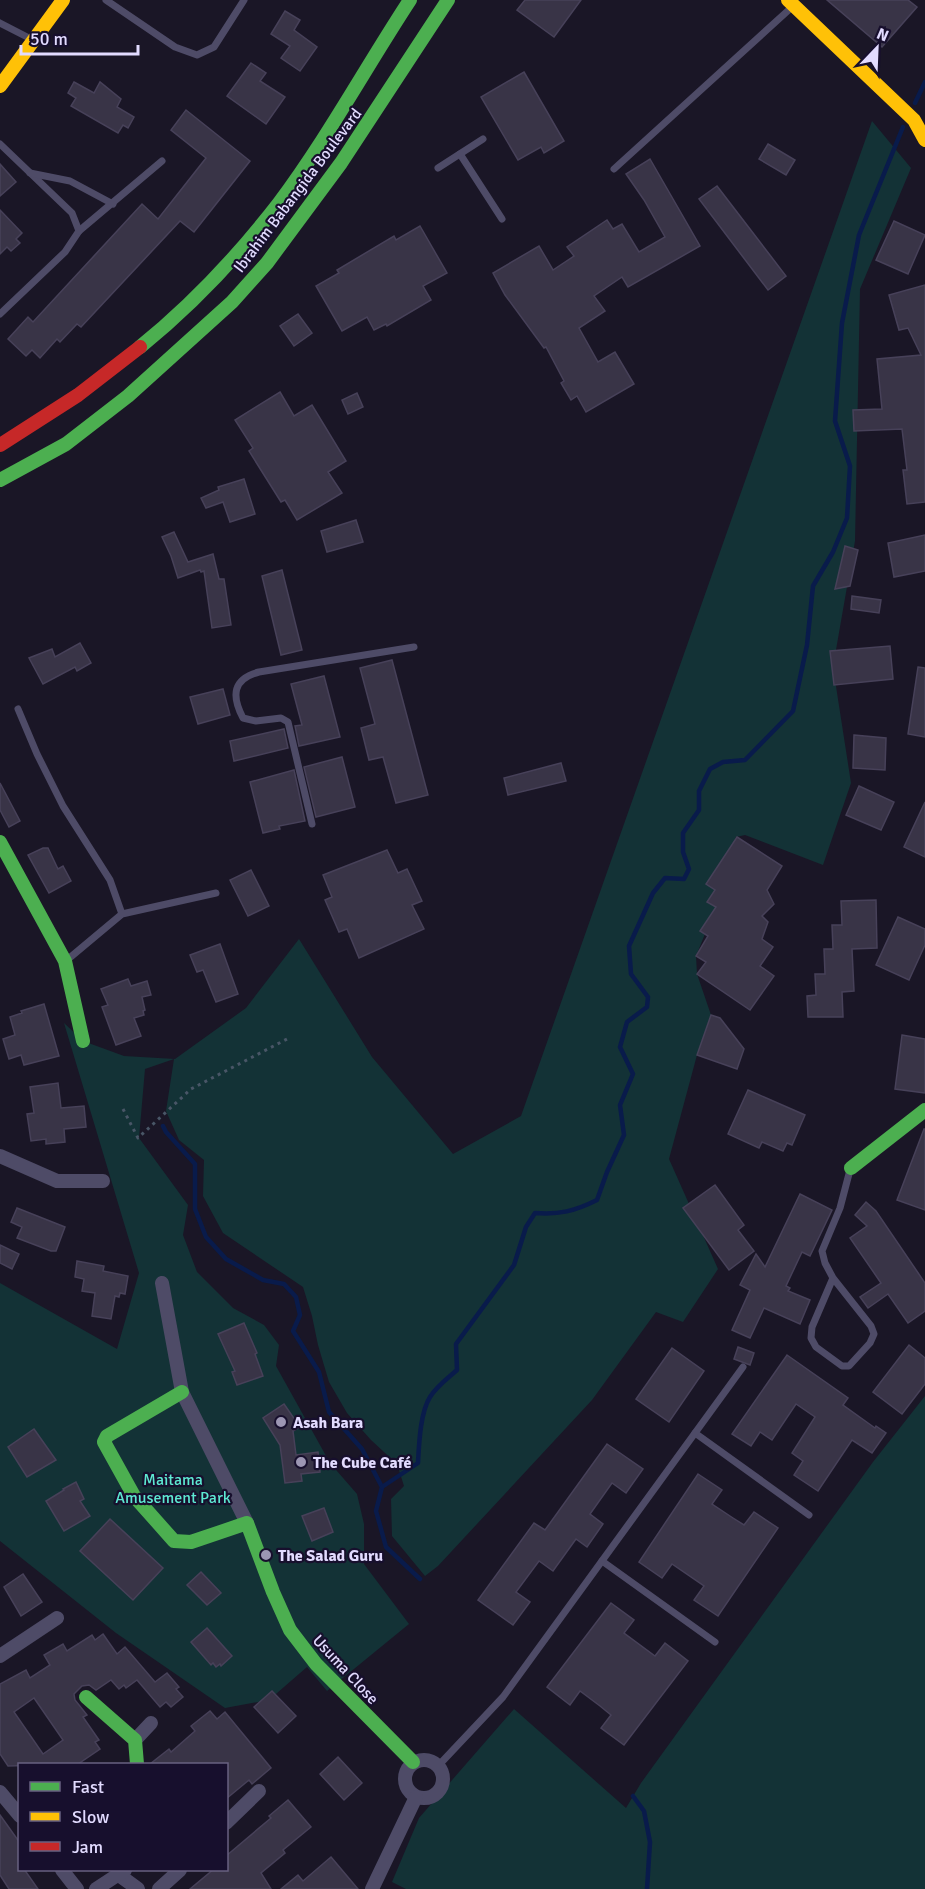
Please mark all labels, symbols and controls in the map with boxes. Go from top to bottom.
scale bar [21,18,138,56]
north arrow [847,18,907,78]
text: N [873,24,892,46]
text: 50 m [30,28,68,50]
street label: Ibrahim Babangida Boulevard [229,104,366,277]
place label: Asah Bara [293,1413,363,1433]
marker: Asah Bara [274,1415,288,1429]
place label: The Cube Café [313,1453,411,1473]
marker: The Cube Café [294,1455,308,1469]
park label: Maitama Amusement Park [115,1470,231,1508]
place label: The Salad Guru [278,1546,383,1566]
marker: The Salad Guru [259,1548,273,1562]
street label: Usuma Close [308,1631,383,1709]
legend [18,1763,228,1871]
text: Fast [72,1776,104,1798]
text: Slow [72,1806,109,1828]
text: Jam [72,1836,103,1858]

